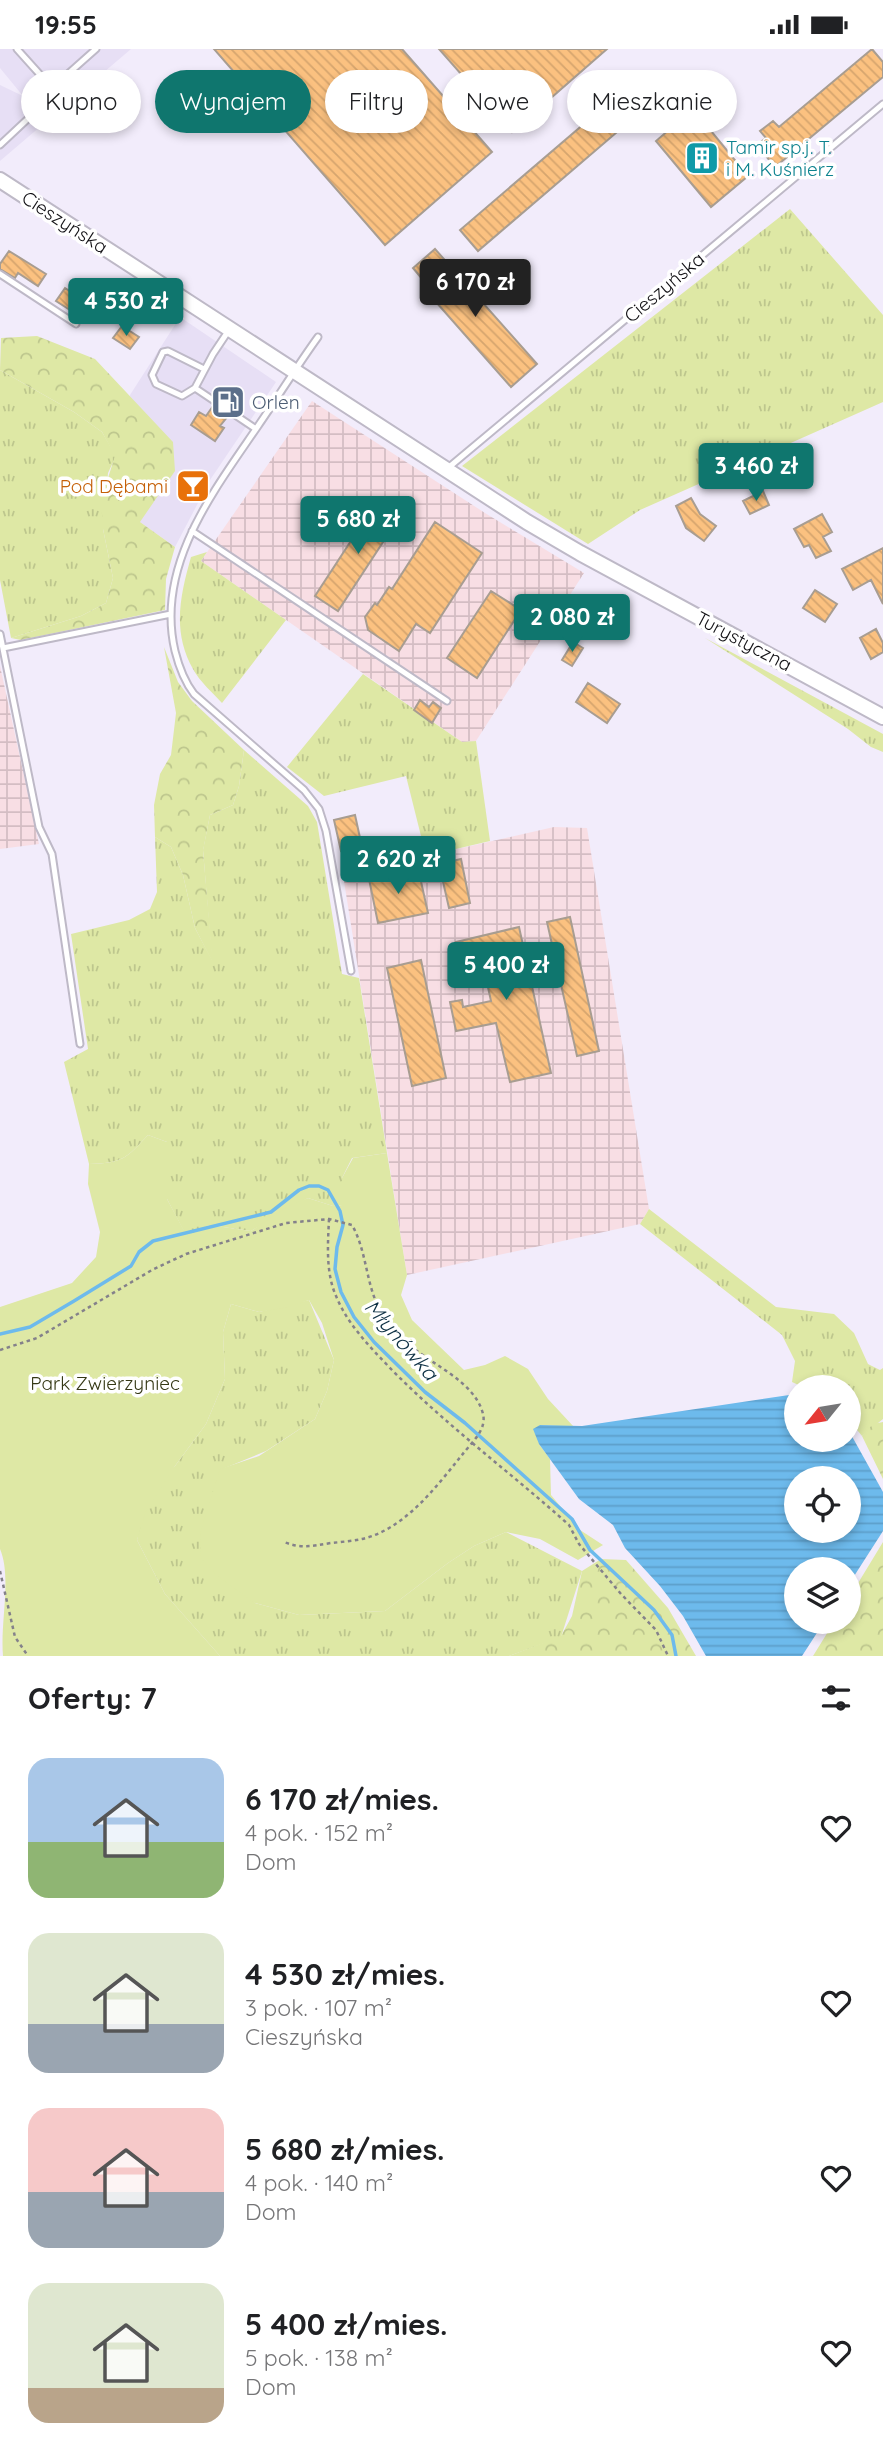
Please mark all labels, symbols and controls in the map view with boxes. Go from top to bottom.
text: 19:55 [35,8,97,41]
chip: Kupno [21,70,141,133]
chip: Wynajem [155,70,311,133]
chip: Filtry [325,70,428,133]
chip: Nowe [442,70,553,133]
chip: Mieszkanie [567,70,737,133]
place label: Tamir sp.j. T. i M. Kuśnierz [726,135,834,181]
building icon: Tamir sp.j. T. i M. Kuśnierz [683,139,721,177]
street label: Cieszyńska [18,185,112,259]
street label: Cieszyńska [619,246,709,328]
pin: 6 170 zł [403,259,547,319]
text: 6 170 zł [436,267,514,296]
pin: 4 530 zł [54,279,198,338]
text: 4 530 zł [84,286,168,315]
fuel station icon: Orlen [209,383,247,421]
place label: Orlen [252,390,300,414]
pin: 3 460 zł [684,443,828,503]
text: 3 460 zł [715,451,797,480]
bar icon: Pod Dębami [174,467,212,505]
place label: Pod Dębami [60,474,168,498]
pin: 5 680 zł [286,497,430,556]
text: 5 680 zł [317,504,399,533]
pin: 2 080 zł [500,595,644,654]
text: 2 080 zł [530,602,614,631]
street label: Turystyczna [692,606,796,676]
pin: 2 620 zł [326,837,470,896]
text: 2 620 zł [356,844,440,873]
pin: 5 400 zł [434,943,578,1002]
text: 5 400 zł [463,950,549,979]
water label: Młynówka [360,1294,445,1386]
park label: Park Zwierzyniec [30,1371,180,1395]
north arrow [784,1375,861,1453]
map controls [784,1375,861,1634]
button: locate [784,1466,861,1543]
button: layers [784,1557,861,1634]
text: Oferty: 7 [28,1679,157,1717]
icon: filters [817,1679,855,1717]
text: 6 170 zł/mies. [245,1780,439,1818]
icon: home [84,1786,168,1870]
icon: heart [817,1809,855,1847]
text: 4 pok. · 152 m² [245,1818,393,1847]
text: Dom [245,1847,297,1876]
text: 4 530 zł/mies. [245,1955,445,1993]
icon: home [84,1961,168,2045]
icon: heart [817,1984,855,2022]
text: 3 pok. · 107 m² [245,1993,392,2022]
text: Cieszyńska [245,2022,363,2051]
text: 5 680 zł/mies. [245,2130,445,2168]
icon: home [84,2136,168,2220]
icon: heart [817,2159,855,2197]
text: 4 pok. · 140 m² [245,2168,393,2197]
text: Dom [245,2197,297,2226]
text: 5 400 zł/mies. [245,2305,448,2343]
icon: home [84,2311,168,2395]
icon: heart [817,2334,855,2372]
text: 5 pok. · 138 m² [245,2343,393,2372]
text: Dom [245,2372,297,2401]

